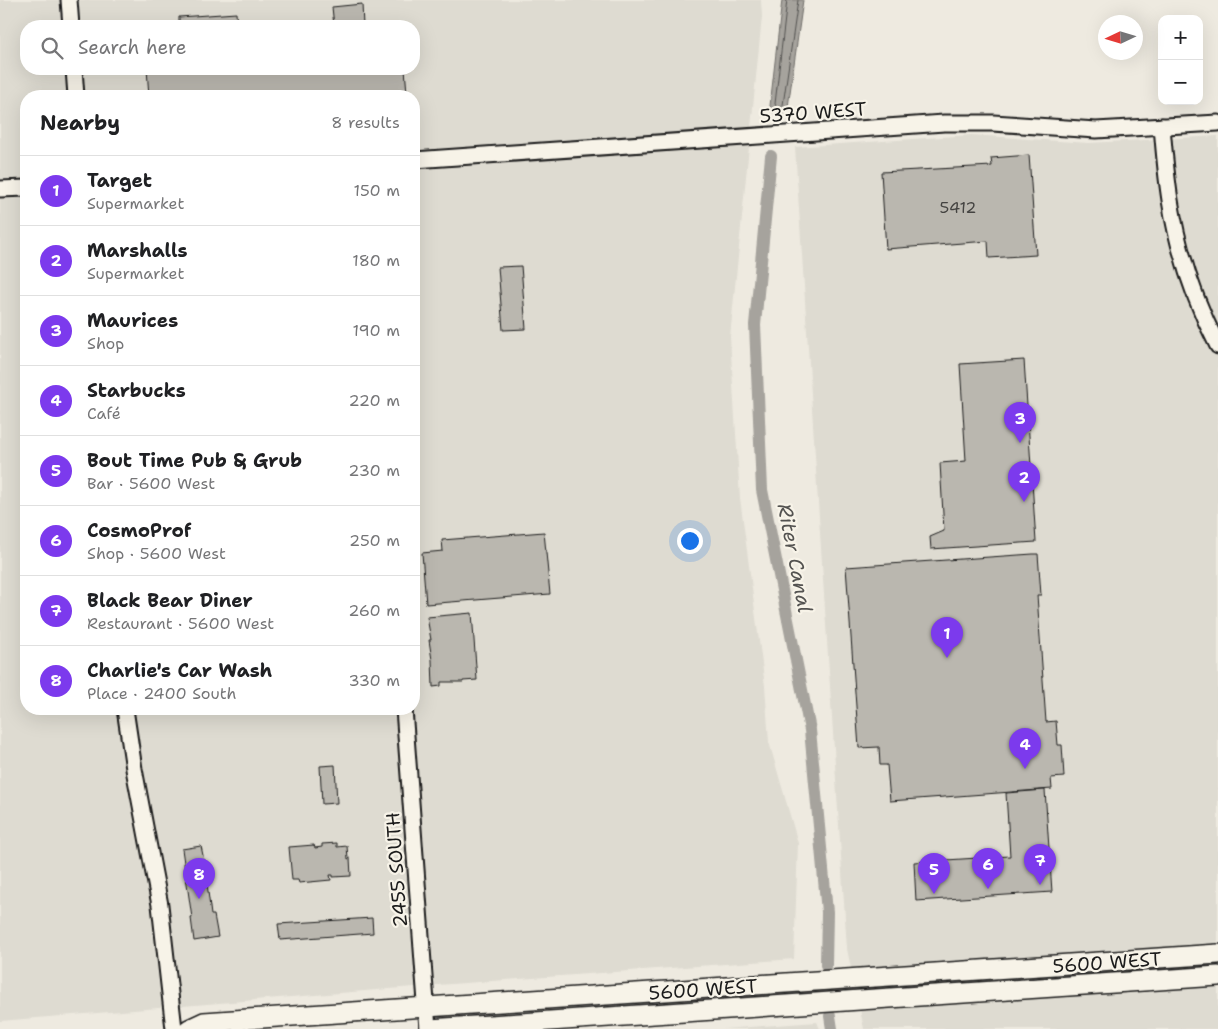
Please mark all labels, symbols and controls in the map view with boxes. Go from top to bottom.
north arrow [1098,15,1143,60]
map controls [1158,15,1203,105]
button: + [1158,15,1203,60]
search box [20,20,420,75]
icon: search [38,34,66,62]
text: Search here [78,35,187,60]
button: − [1158,60,1203,105]
street label: 5370 WEST [759,96,868,129]
text: Nearby [40,109,120,137]
text: 8 results [331,112,400,133]
text: Target [87,168,152,193]
text: 1 [52,180,60,201]
text: 150 m [353,180,400,201]
text: Supermarket [87,193,184,214]
house number: 5412 [940,197,976,218]
text: Marshalls [87,238,188,263]
text: 2 [50,250,62,271]
text: 180 m [352,250,400,271]
text: Supermarket [87,263,184,284]
text: Maurices [87,308,178,333]
text: 3 [50,320,62,341]
text: 190 m [353,320,400,341]
text: Shop [87,333,124,354]
text: Starbucks [87,378,186,403]
text: 4 [50,390,62,411]
text: 220 m [348,390,400,411]
pin: 3 [1004,402,1036,443]
text: Café [87,403,121,424]
text: Bout Time Pub & Grub [87,448,302,473]
text: 5 [51,460,61,481]
text: 230 m [348,460,400,481]
pin: 2 [1008,461,1040,502]
text: Bar · 5600 West [87,473,215,494]
water label: Riter Canal [772,501,818,615]
text: CosmoProf [87,518,191,543]
your location [677,528,703,554]
text: 6 [50,530,62,551]
text: 250 m [349,530,400,551]
text: Shop · 5600 West [87,543,226,564]
text: Black Bear Diner [87,588,253,613]
text: 7 [50,600,62,621]
text: 260 m [348,600,400,621]
text: Restaurant · 5600 West [87,613,274,634]
pin: 1 [931,617,963,658]
text: Charlie's Car Wash [87,658,272,683]
text: 8 [50,670,62,691]
text: 330 m [348,670,400,691]
text: Place · 2400 South [87,683,236,704]
pin: 4 [1009,728,1041,769]
street label: 2455 SOUTH [380,812,413,928]
pin: 7 [1024,844,1056,885]
pin: 6 [972,848,1004,889]
pin: 5 [918,853,950,894]
pin: 8 [183,858,215,899]
street label: 5600 WEST [1052,946,1163,979]
street label: 5600 WEST [648,973,759,1006]

